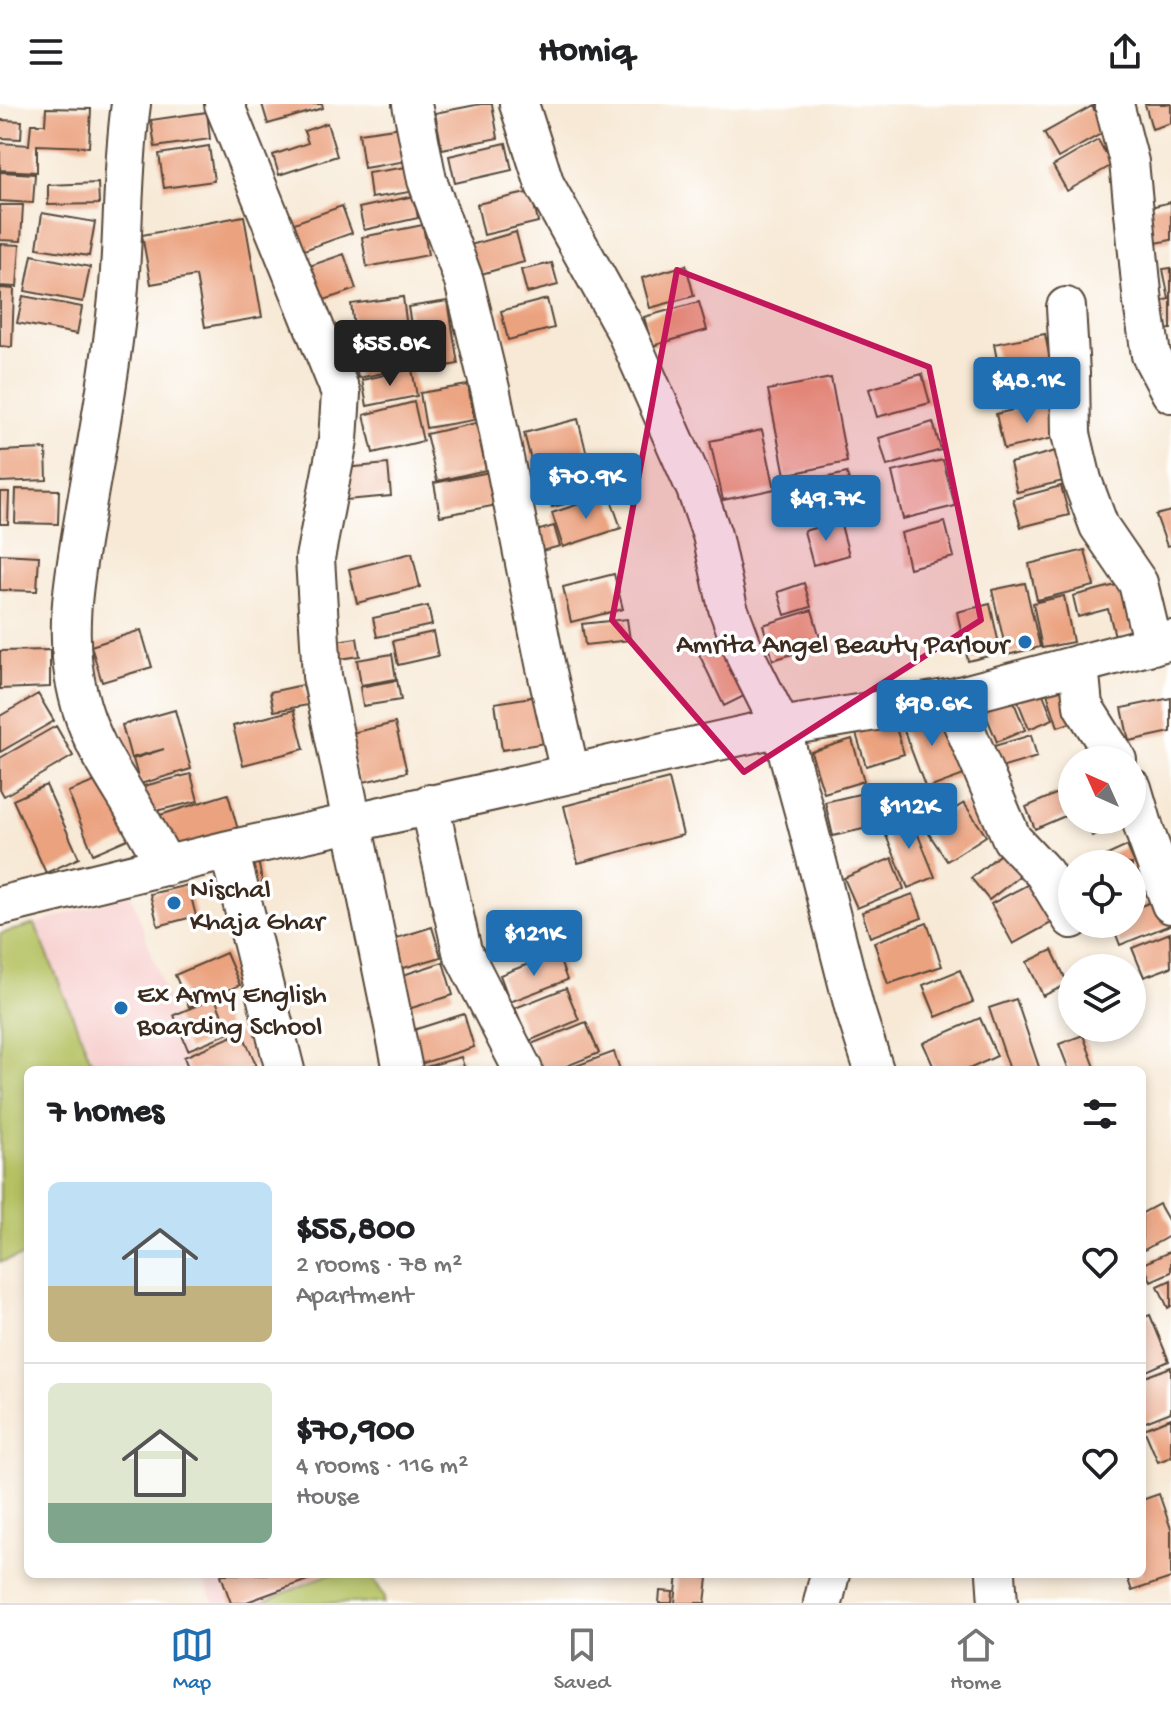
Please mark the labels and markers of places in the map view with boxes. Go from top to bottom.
pin: $55.8K [325,320,455,388]
pin: $48.1K [962,357,1092,425]
pin: $70.9K [521,453,651,521]
pin: $49.7K [761,475,891,543]
place label: Amrita Angel Beauty Parlour [676,630,1011,663]
marker: Amrita Angel Beauty Parlour [1016,633,1034,651]
pin: $98.6K [867,680,997,748]
pin: $112K [853,783,965,851]
place label: Nischal Khaja Ghar [190,875,327,940]
marker: Nischal Khaja Ghar [165,894,183,912]
pin: $121K [478,910,590,978]
place label: Ex Army English Boarding School [136,980,327,1045]
marker: Ex Army English Boarding School [112,999,130,1017]

